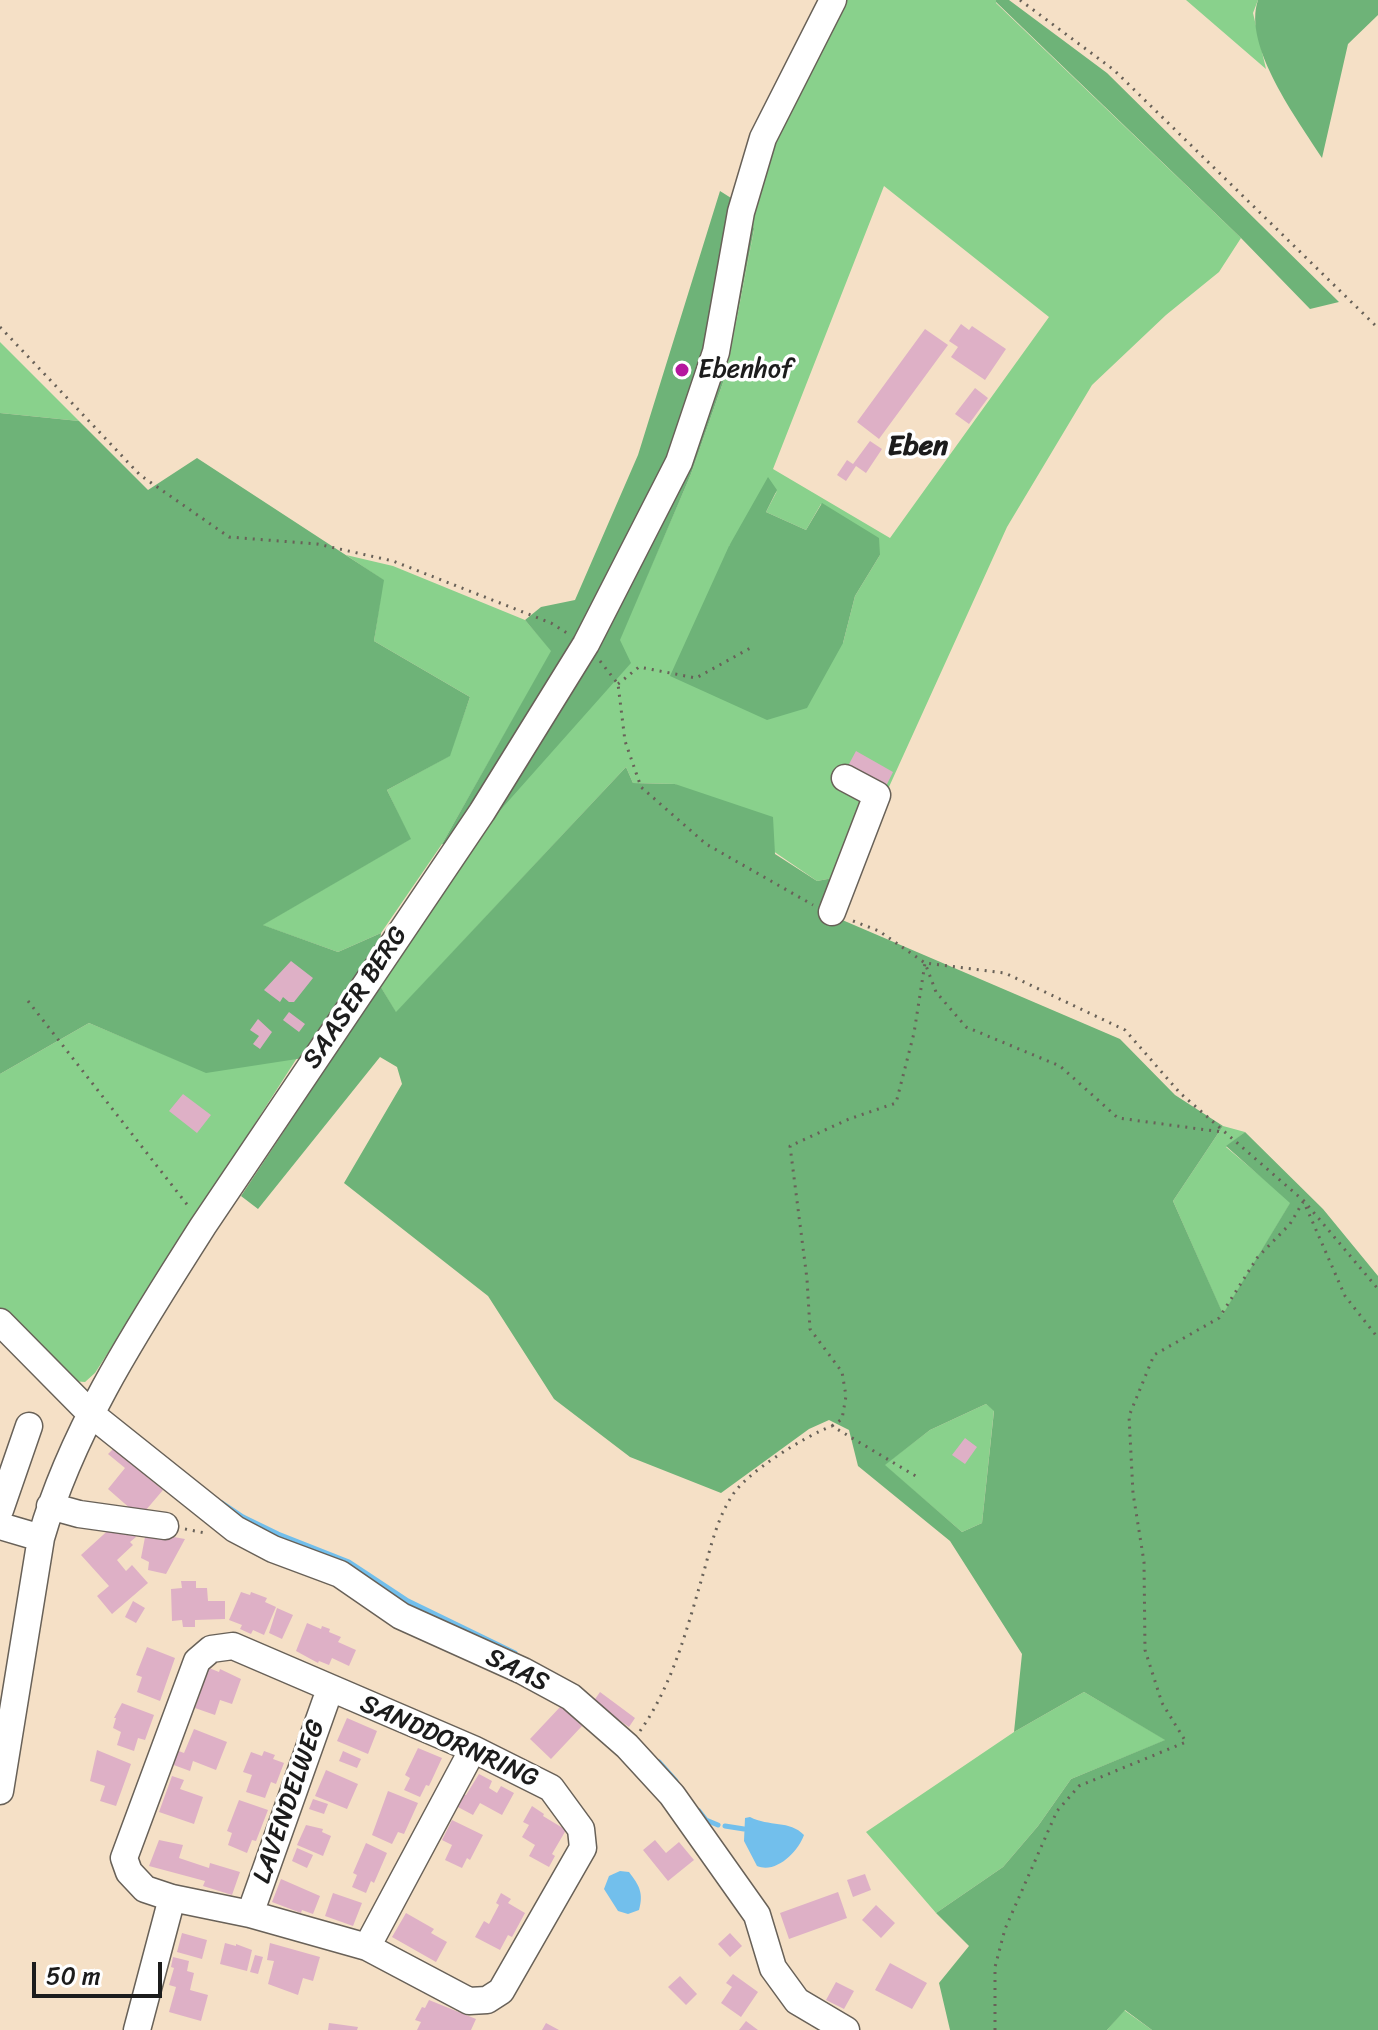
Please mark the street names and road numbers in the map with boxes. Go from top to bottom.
street label: SAASER BERG [297,921,415,1075]
street label: SAAS [480,1642,554,1700]
street label: SANDDORNRING [355,1689,543,1795]
street label: LAVENDELWEG [247,1716,333,1888]

